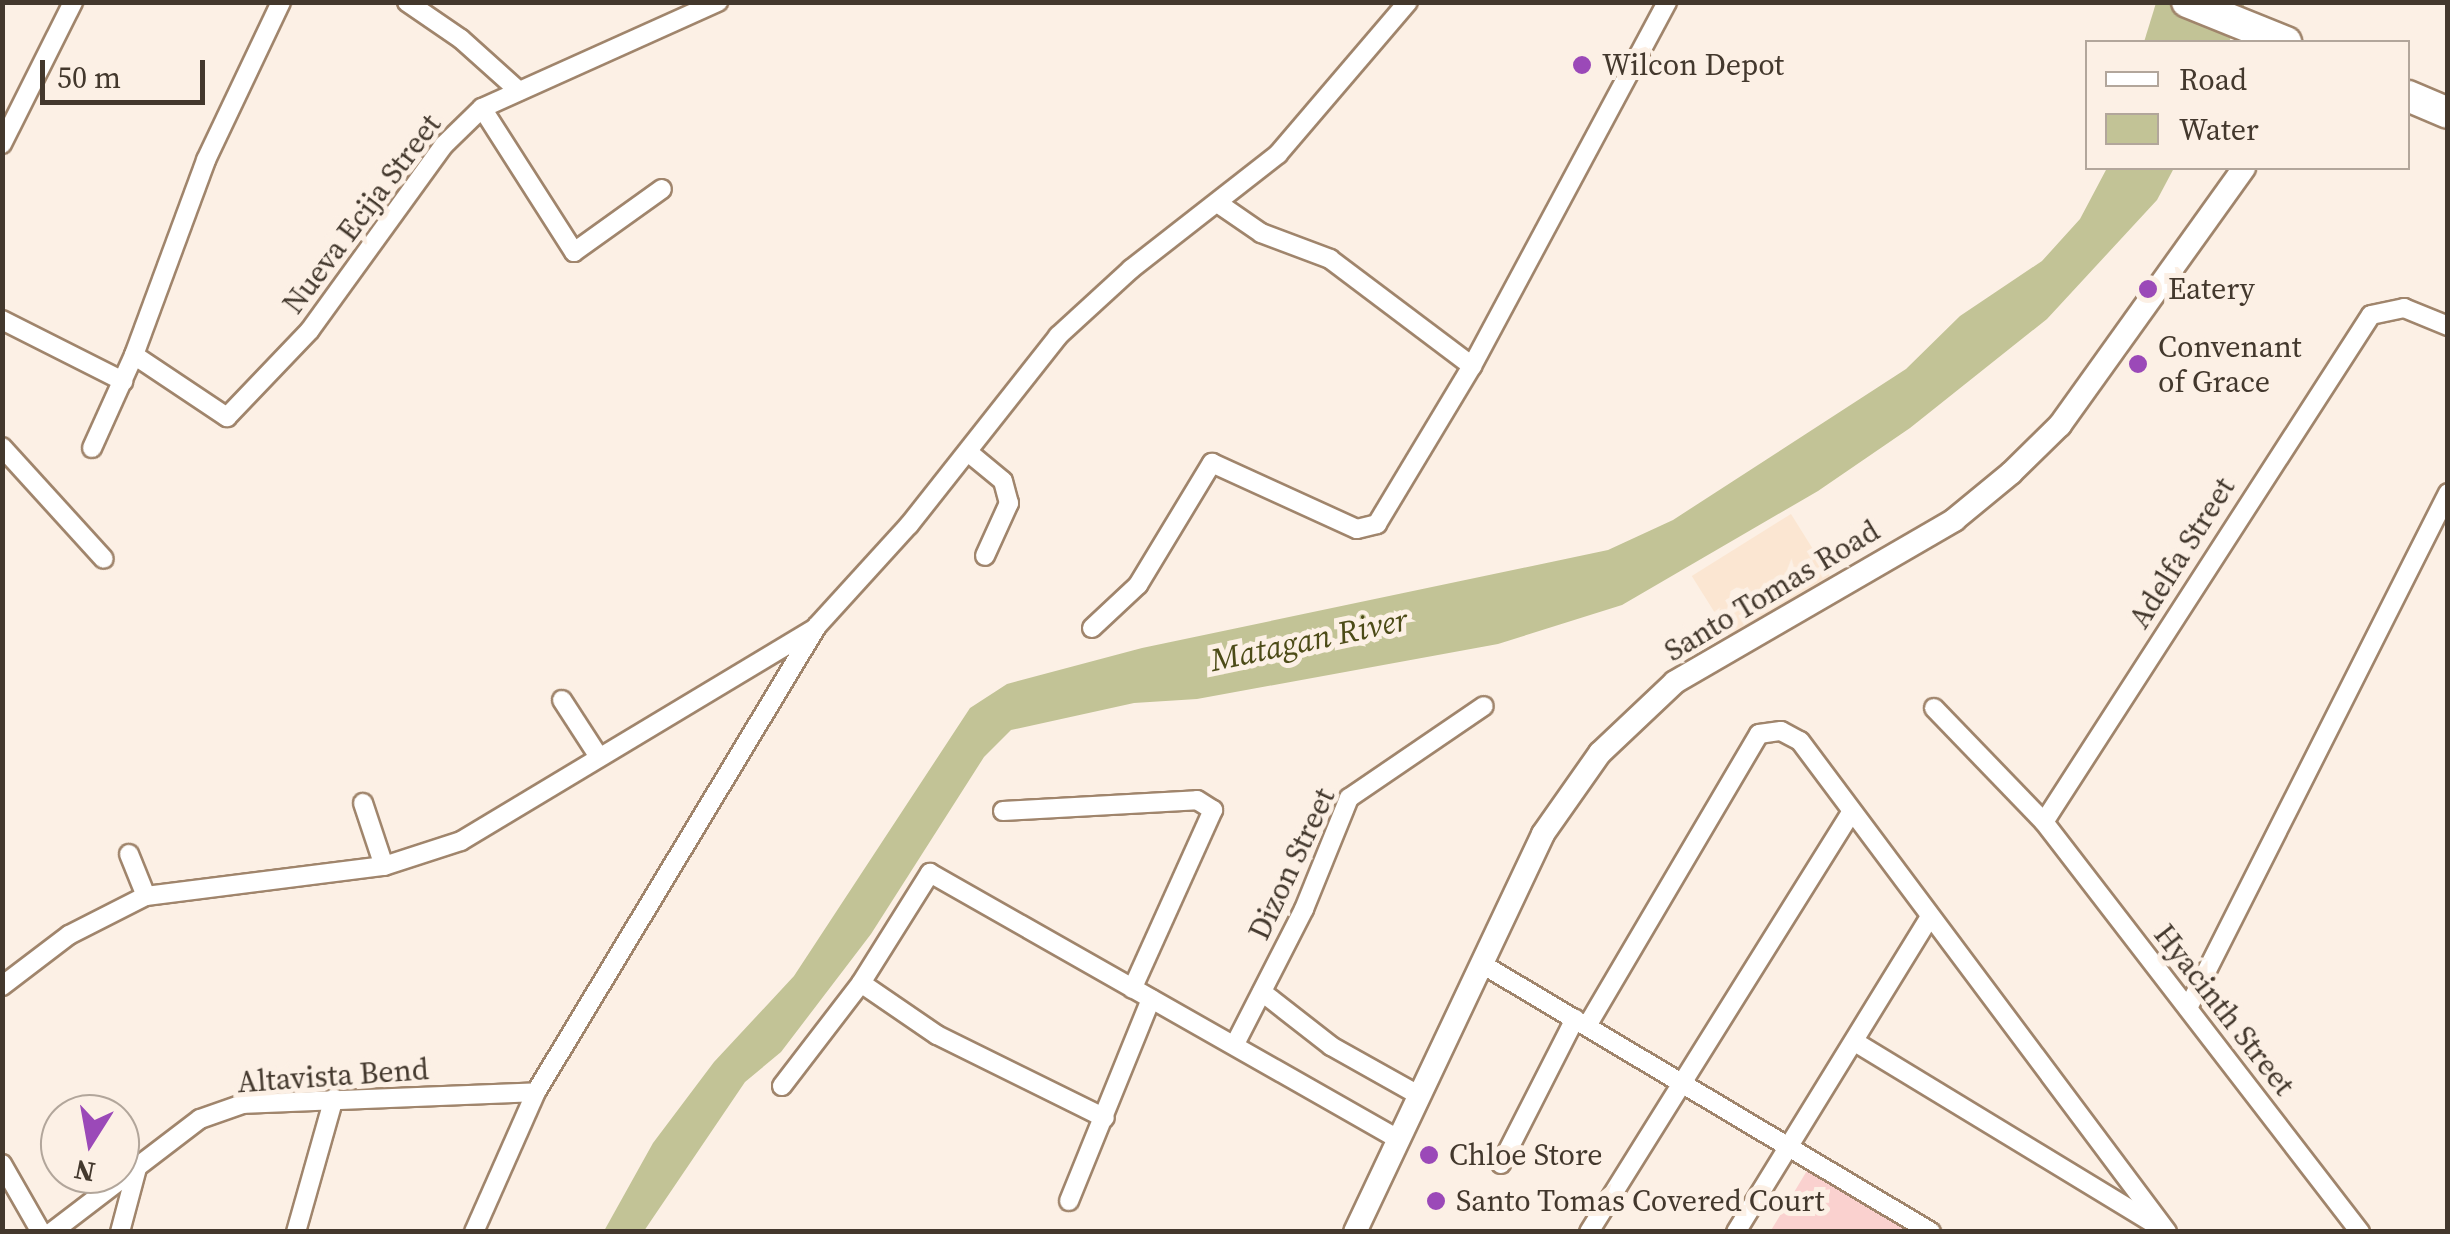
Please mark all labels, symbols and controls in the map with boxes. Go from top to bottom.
scale bar [45,40,210,102]
legend [2085,40,2410,170]
place label: Wilcon Depot [1602,47,1784,83]
marker: Wilcon Depot [1571,54,1593,76]
text: 50 m [57,57,121,98]
text: Road [2179,59,2247,100]
street label: Nueva Ecija Street [275,107,449,321]
text: Water [2179,109,2259,150]
place label: Eatery [2168,271,2255,307]
marker: Eatery [2137,278,2159,300]
place label: Convenant of Grace [2158,329,2302,400]
marker: Convenant of Grace [2127,353,2149,375]
street label: Adelfa Street [2122,471,2242,635]
street label: Santo Tomas Road [1658,513,1886,669]
water label: Matagan River [1207,600,1411,680]
street label: Dizon Street [1241,782,1343,946]
street label: Hyacinth Street [2146,917,2302,1103]
street label: Altavista Bend [236,1051,430,1101]
north arrow [40,1094,140,1194]
place label: Chloe Store [1449,1137,1603,1173]
marker: Chloe Store [1418,1144,1440,1166]
text: N [71,1151,98,1192]
place label: Santo Tomas Covered Court [1456,1183,1825,1219]
marker: Santo Tomas Covered Court [1425,1190,1447,1212]

